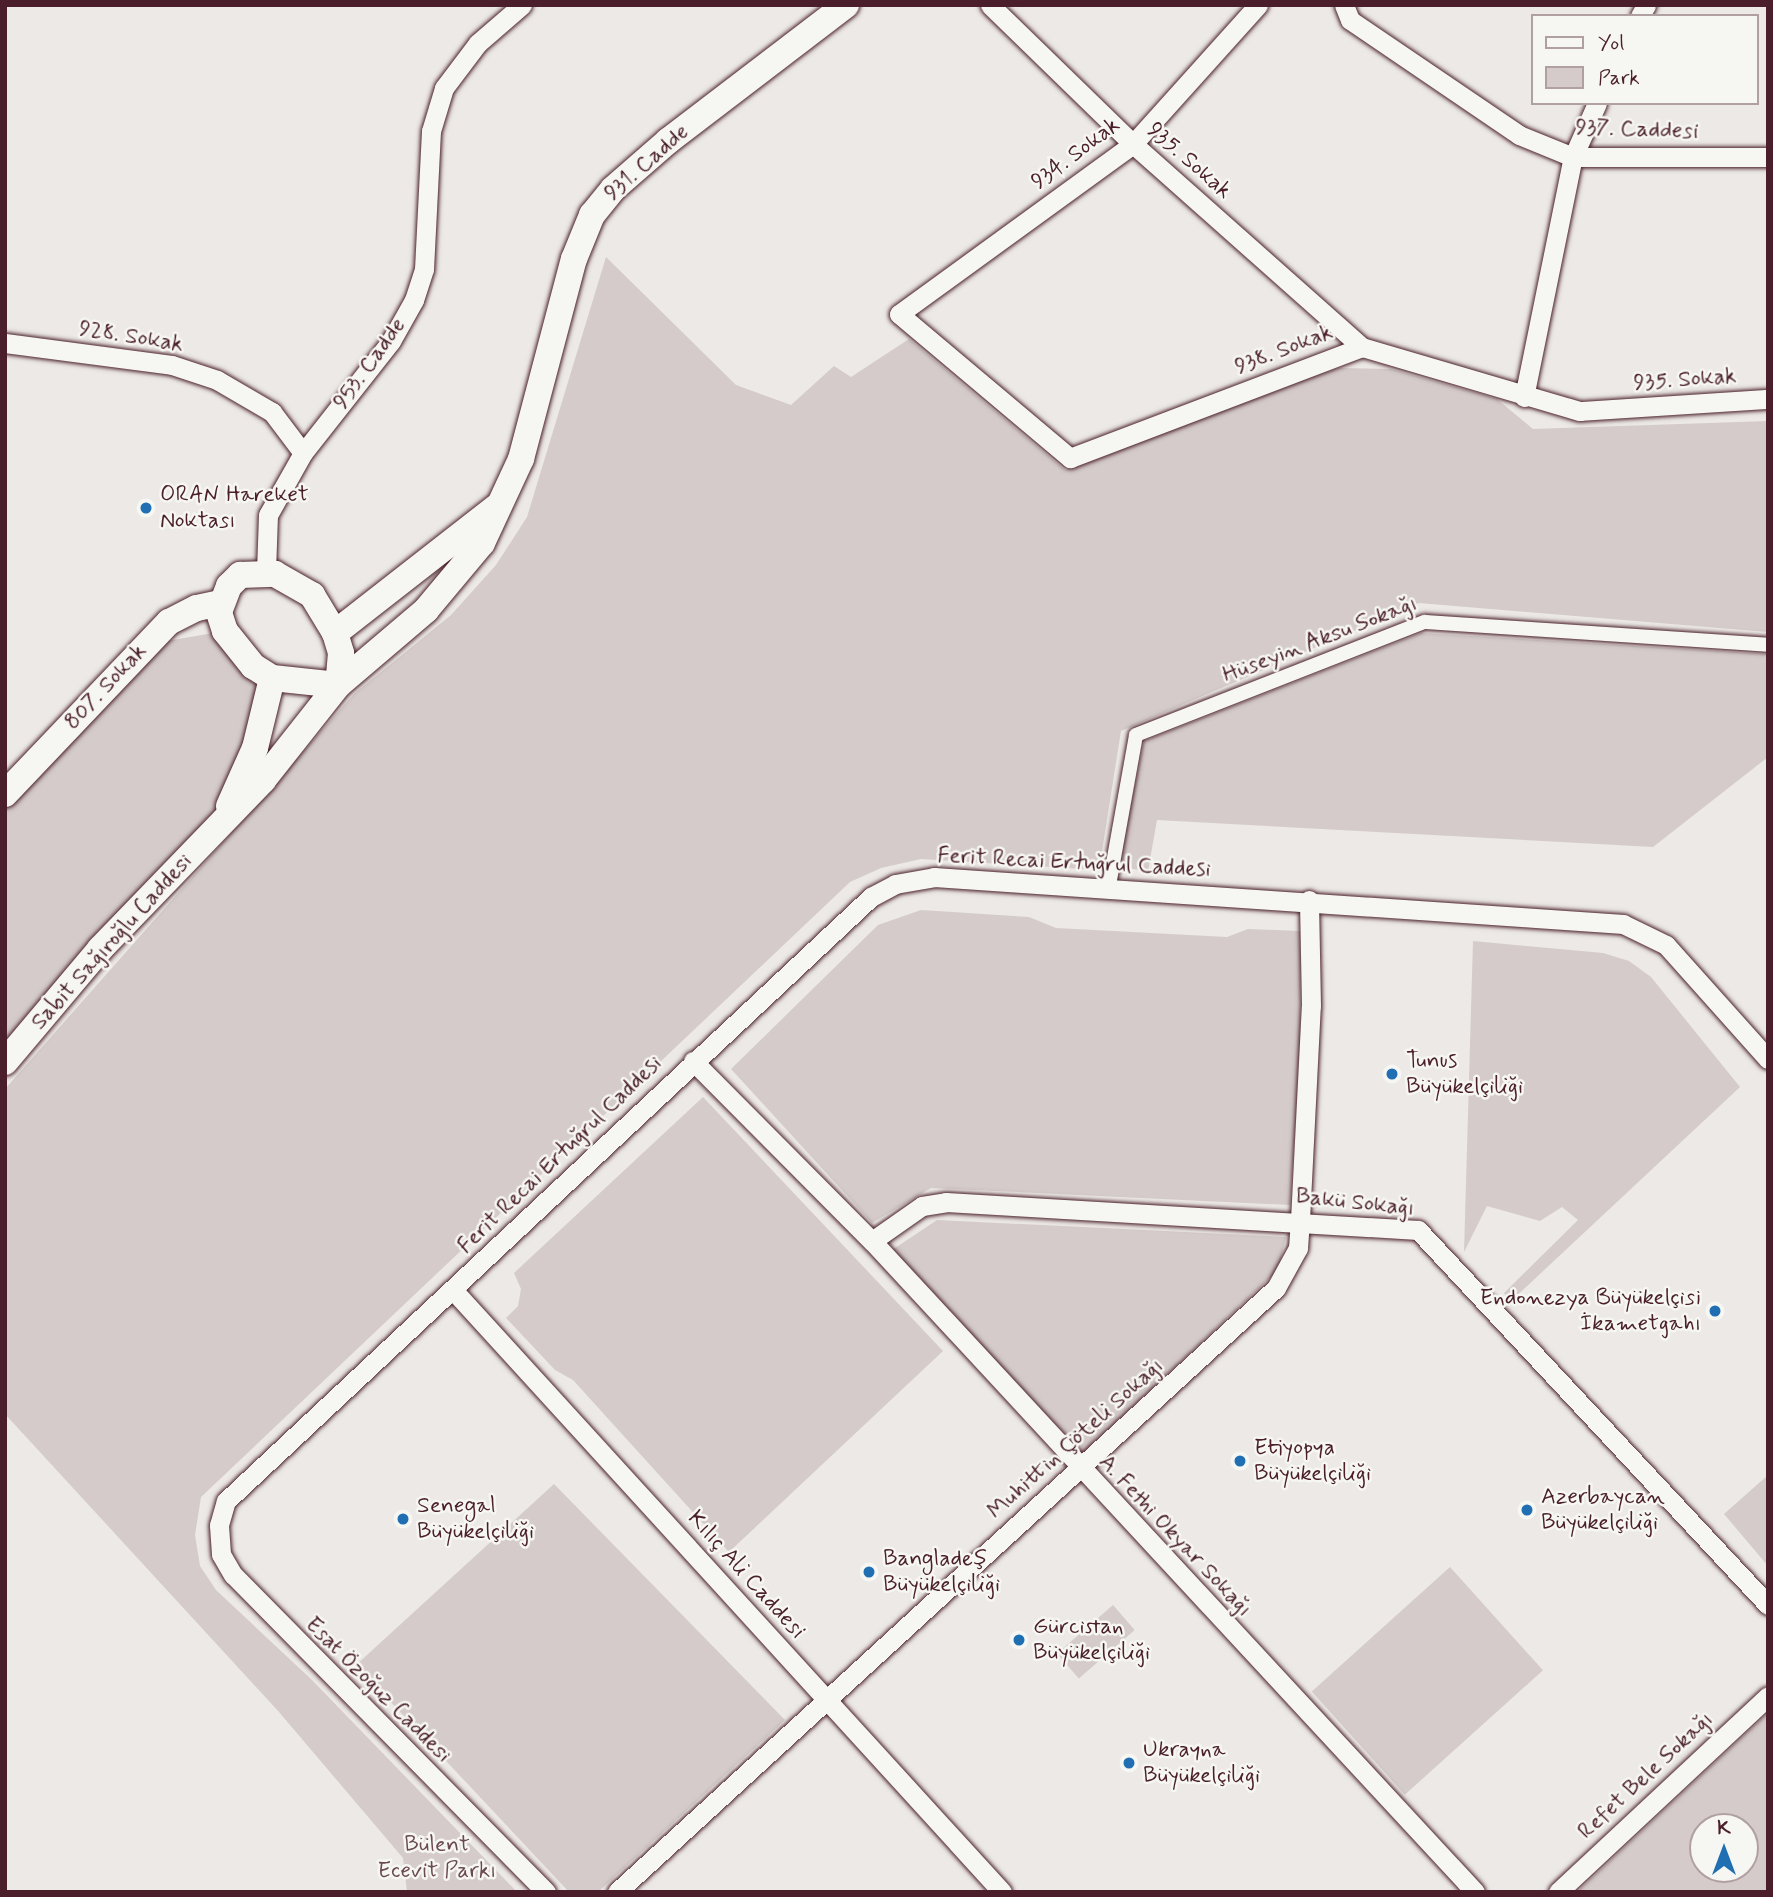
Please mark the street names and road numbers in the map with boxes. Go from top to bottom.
street label: 934. Sokak [1026,112,1126,196]
street label: 937. Caddesi [1575,114,1699,146]
street label: 935. Sokak [1141,117,1237,205]
street label: 931. Cadde [599,119,695,207]
street label: 953. Cadde [328,313,412,415]
street label: 928. Sokak [77,315,185,359]
street label: 938. Sokak [1231,319,1337,381]
street label: 935. Sokak [1633,363,1737,397]
street label: Hüseyin Aksu Sokağı [1220,591,1420,689]
street label: 807. Sokak [59,638,153,736]
street label: Ferit Recai Ertuğrul Caddesi [934,842,1214,884]
street label: Sabit Sağıroğlu Caddesi [25,847,199,1037]
street label: Ferit Recai Ertuğrul Caddesi [450,1048,670,1262]
street label: Bakü Sokağı [1294,1183,1416,1223]
street label: Muhittin Çöteli Sokağı [982,1353,1170,1525]
street label: A. Fethi Okyar Sokağı [1093,1450,1257,1622]
street label: Kılıç Ali Caddesi [681,1505,811,1645]
street label: Esat Özoğuz Caddesi [297,1609,459,1771]
street label: Refet Bele Sokağı [1573,1707,1719,1845]

